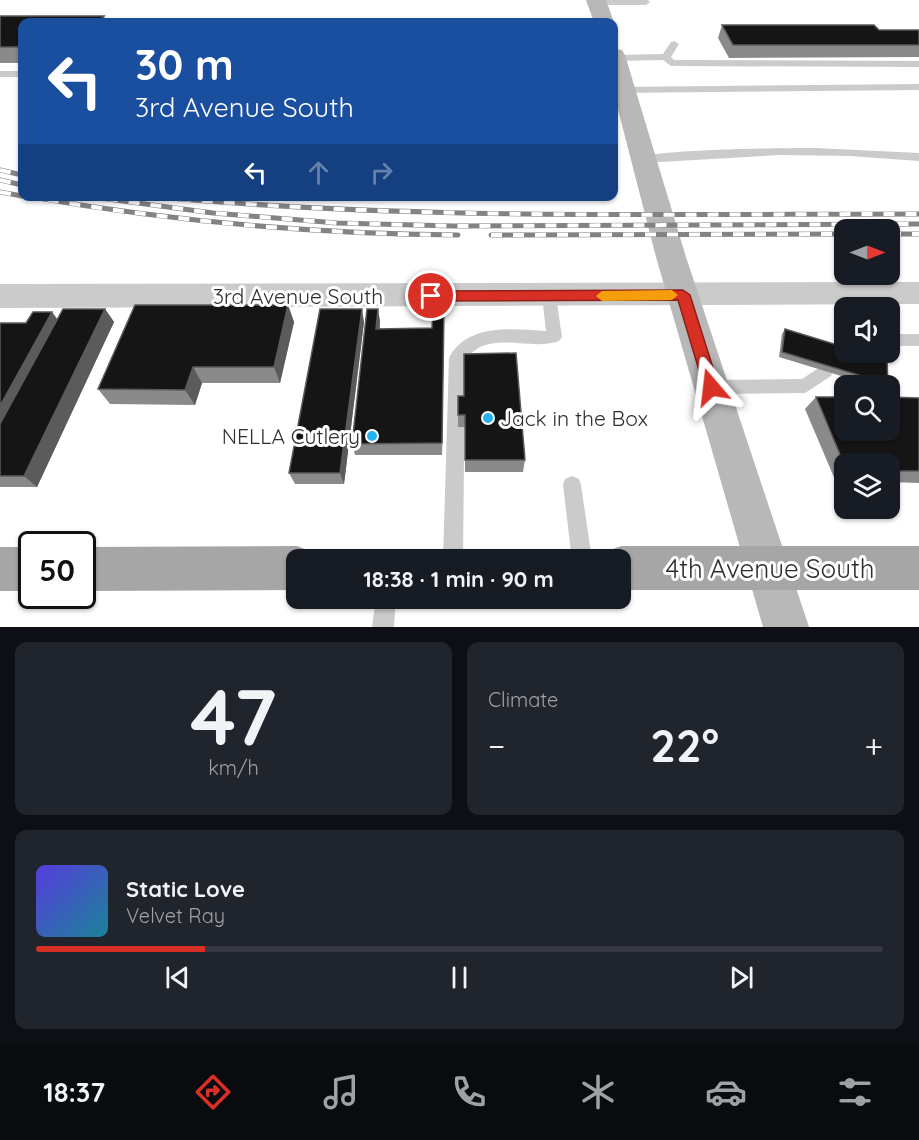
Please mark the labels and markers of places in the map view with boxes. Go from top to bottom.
pin [405,270,456,321]
place label: Jack in the Box [500,405,648,431]
marker: Jack in the Box [481,411,495,425]
place label: NELLA Cutlery [222,423,360,449]
marker: NELLA Cutlery [365,429,379,443]

